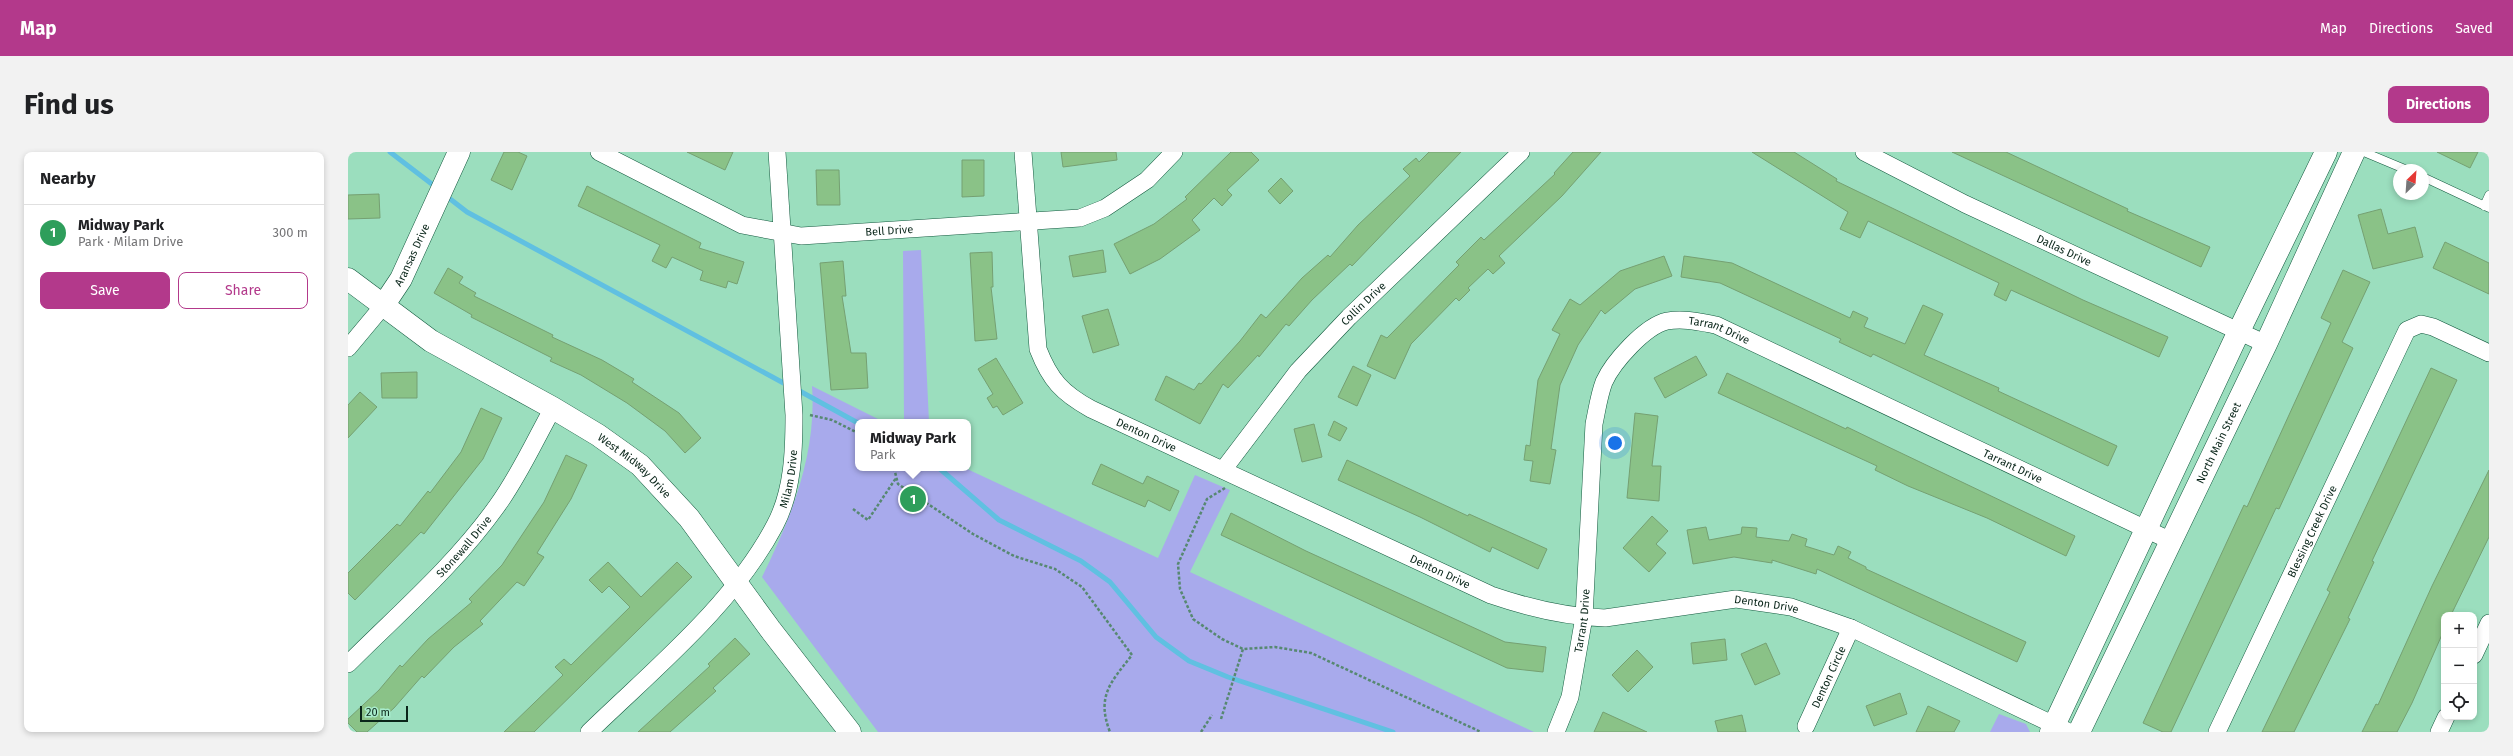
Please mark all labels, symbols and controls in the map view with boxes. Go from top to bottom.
text: Map [20,17,57,40]
text: Map [2320,20,2347,37]
text: Directions [2369,20,2433,37]
text: Saved [2455,20,2493,37]
button: Directions [2388,86,2489,123]
text: Find us [24,88,114,121]
north arrow [2393,164,2429,200]
text: Nearby [40,168,95,189]
text: Midway Park [78,216,164,234]
street label: Aransas Drive [392,222,432,289]
street label: Bell Drive [865,223,914,239]
text: 1 [50,225,56,240]
text: 300 m [272,225,308,240]
street label: Dallas Drive [2034,232,2093,269]
text: Park · Milam Drive [78,234,183,249]
button: Save [40,272,170,309]
button: Share [178,272,308,309]
street label: Collin Drive [1338,279,1389,328]
street label: Tarrant Drive [1688,314,1752,347]
street label: North Main Street [2194,400,2244,486]
street label: Denton Drive [1114,416,1178,455]
popup [855,419,971,471]
text: Midway Park [870,429,956,447]
street label: West Midway Drive [595,431,673,501]
your location [1605,433,1625,453]
text: Park [870,447,896,462]
street label: Tarrant Drive [1981,447,2044,486]
street label: Milam Drive [777,449,800,510]
street label: Blessing Creek Drive [2285,483,2340,580]
pin: 1 [900,484,926,514]
street label: Stonewall Drive [434,513,494,580]
street label: Denton Drive [1408,552,1472,591]
street label: Tarrant Drive [1572,588,1592,654]
street label: Denton Drive [1733,593,1800,616]
map controls [2441,612,2477,720]
button: + [2441,612,2477,648]
street label: Denton Circle [1809,644,1849,710]
button: − [2441,648,2477,684]
button: locate [2441,684,2477,720]
scale bar [360,704,408,723]
text: 20 m [366,706,390,719]

